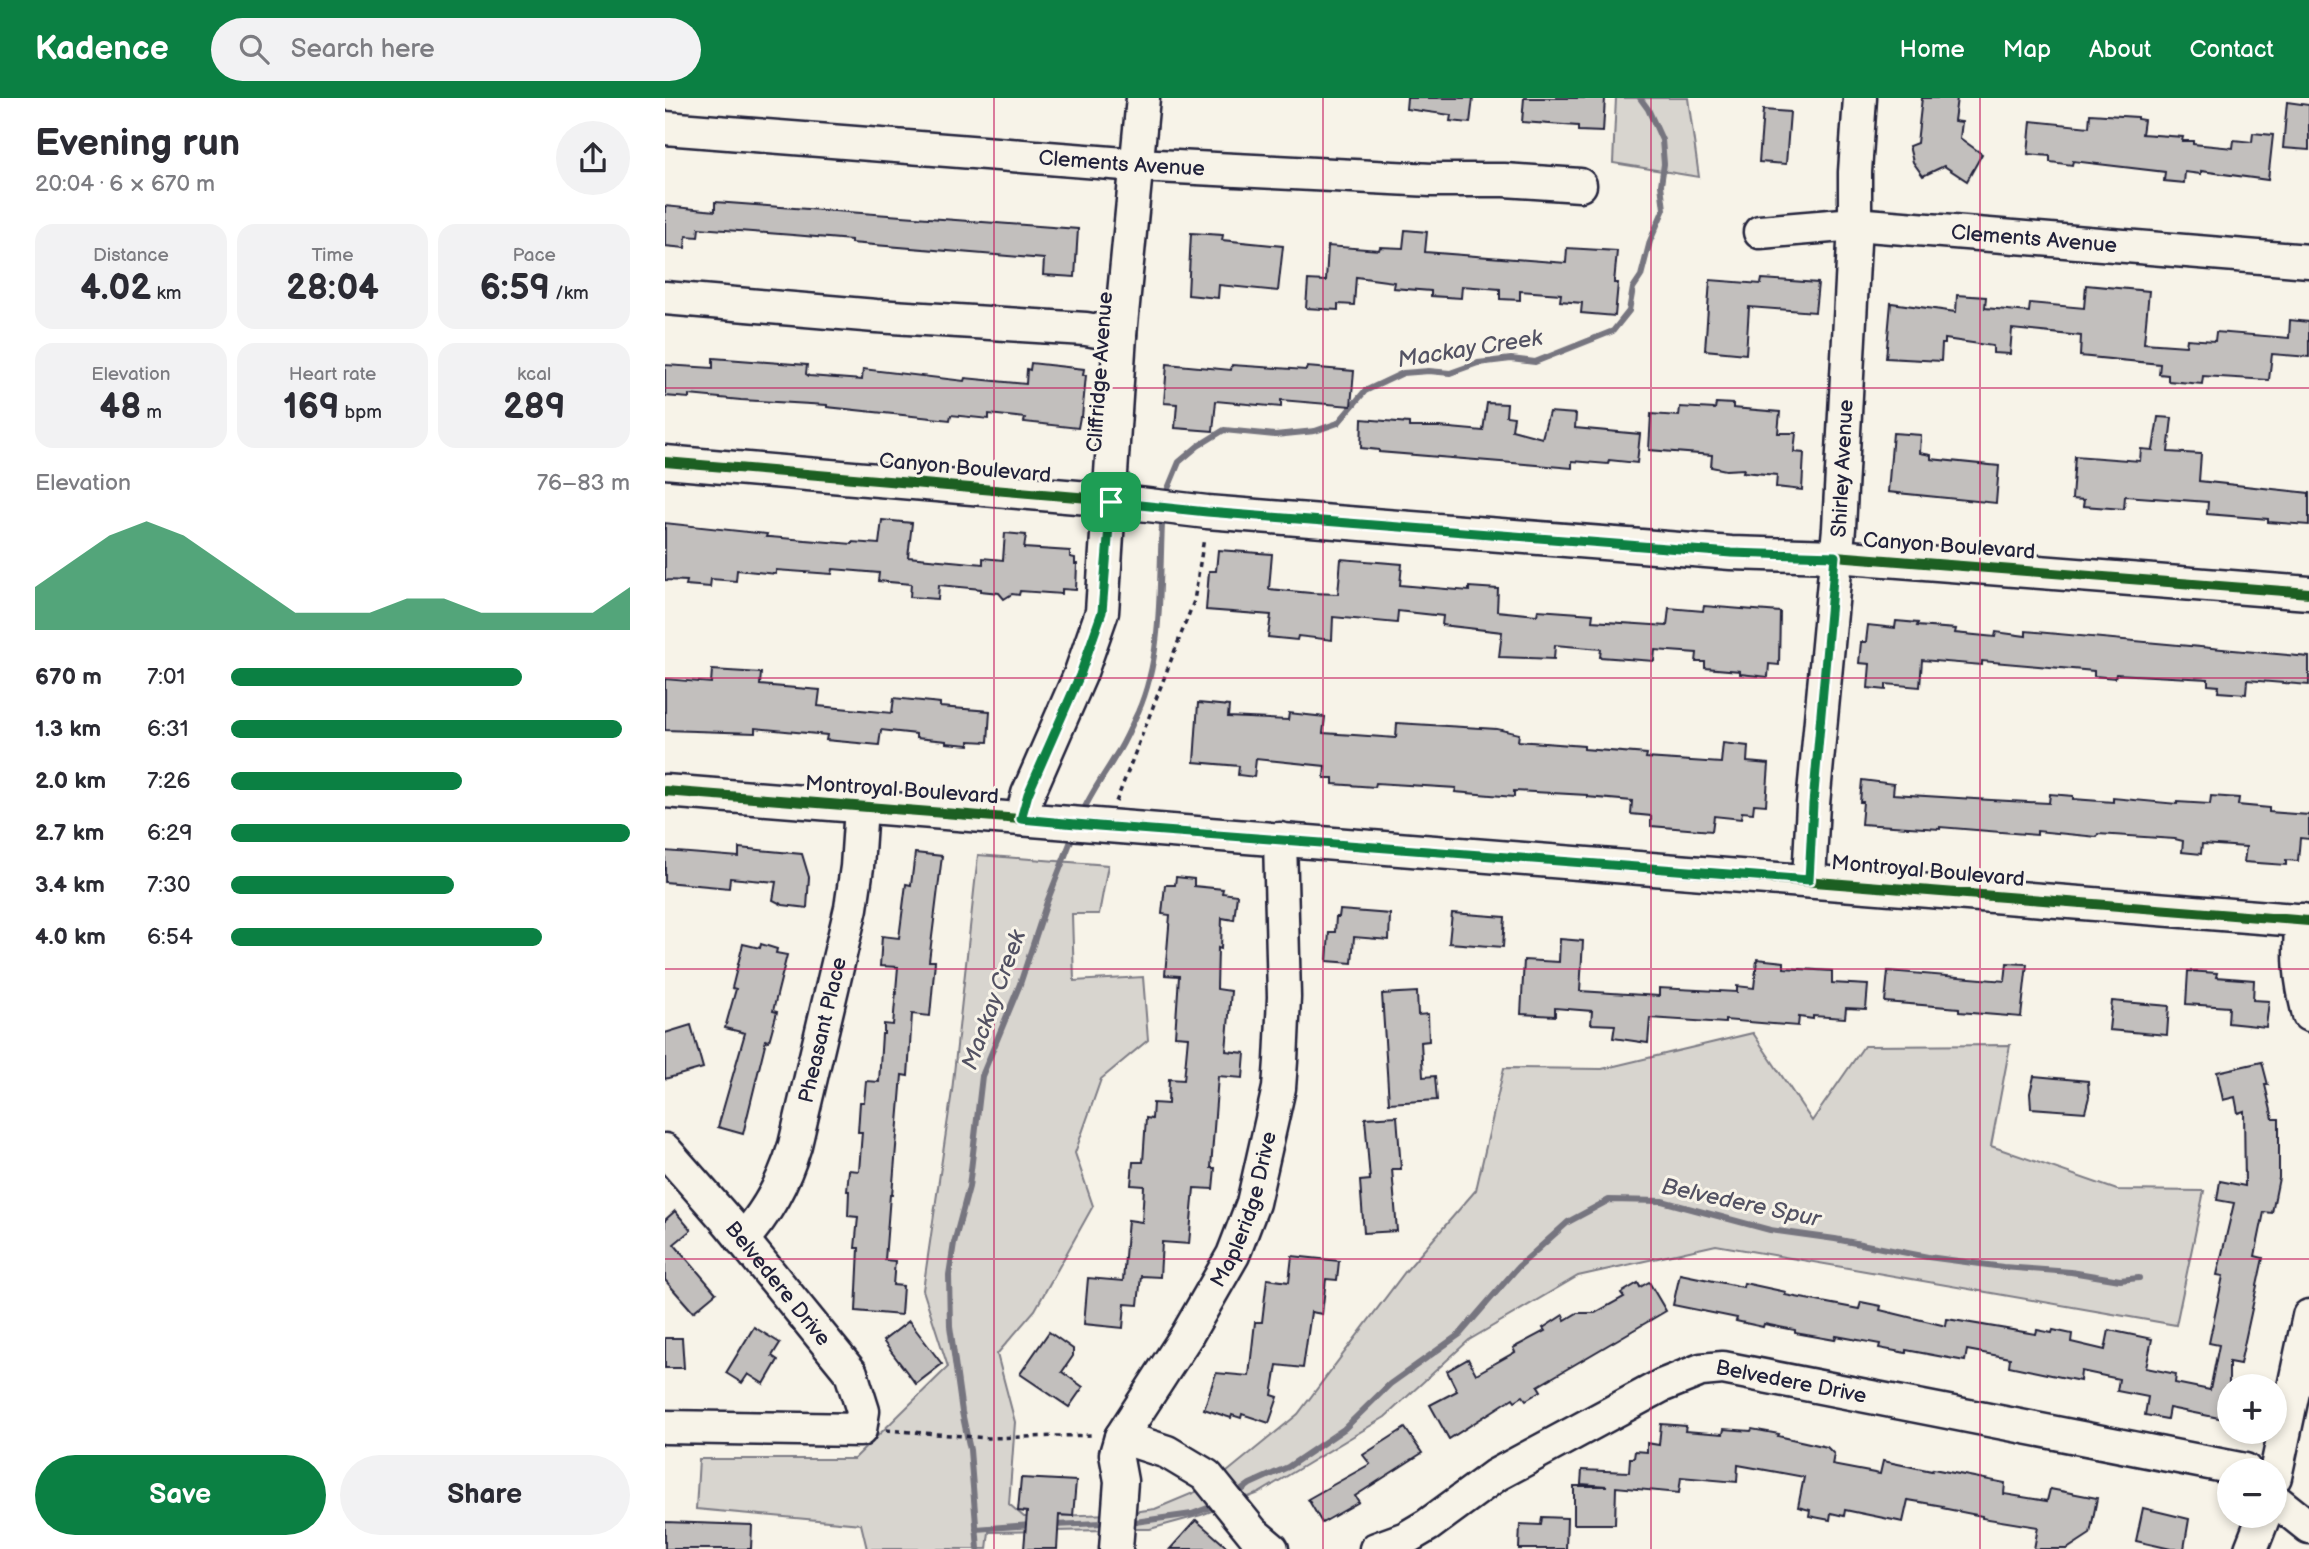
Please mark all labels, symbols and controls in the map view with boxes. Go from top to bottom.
search box [211,18,701,81]
text: Kadence [35,29,169,69]
icon: search [235,30,273,68]
text: Search here [291,34,435,65]
text: Home [1900,35,1965,64]
text: Map [2003,35,2051,64]
text: About [2089,35,2151,64]
text: Contact [2189,35,2274,64]
text: Evening run [35,121,240,166]
button: share [556,121,630,195]
street label: Clements Avenue [1038,145,1205,181]
text: 20:04 · 6 × 670 m [35,170,215,198]
street label: Clements Avenue [1950,219,2118,258]
text: Distance [93,244,169,267]
text: Time [311,244,354,267]
text: Pace [513,244,556,267]
text: 4.02 [80,267,151,310]
text: 28:04 [286,267,379,310]
text: 6:59 [480,267,550,310]
text: km [151,282,181,305]
text: /km [550,282,589,305]
street label: Cliffridge Avenue [1082,291,1118,453]
water label: Mackay Creek [1396,324,1545,374]
text: Elevation [91,363,170,386]
text: Heart rate [289,363,376,386]
text: kcal [517,363,551,386]
text: 48 [100,386,141,429]
text: 169 [283,386,339,429]
text: 289 [503,386,565,429]
street label: Shirley Avenue [1826,399,1858,538]
text: m [141,401,162,424]
text: bpm [339,401,382,424]
street label: Canyon Boulevard [878,448,1052,488]
text: Elevation [35,469,131,497]
text: 76–83 m [537,469,630,497]
pin [1081,472,1141,532]
icon: arrive [1092,483,1130,521]
street label: Canyon Boulevard [1862,528,2036,564]
text: 670 m [35,663,102,691]
text: 7:01 [147,663,185,691]
text: 1.3 km [35,715,101,743]
text: 6:31 [147,715,189,743]
text: 2.0 km [35,767,106,795]
text: 7:26 [147,767,191,795]
street label: Montroyal Boulevard [804,771,1000,809]
text: 2.7 km [35,819,104,847]
text: 6:29 [147,819,193,847]
street label: Montroyal Boulevard [1830,850,2026,892]
text: 3.4 km [35,871,105,899]
text: 7:30 [147,871,191,899]
text: 4.0 km [35,923,106,951]
text: 6:54 [147,923,193,951]
water label: Mackay Creek [956,926,1032,1074]
street label: Pheasant Place [793,955,851,1105]
street label: Mapleridge Drive [1205,1129,1281,1291]
water label: Belvedere Spur [1659,1172,1825,1234]
street label: Belvedere Drive [720,1216,836,1351]
street label: Belvedere Drive [1714,1354,1869,1408]
map controls [2217,1374,2287,1528]
button: + [2217,1374,2287,1444]
button: Save [35,1455,326,1535]
button: Share [340,1455,630,1535]
button: − [2217,1458,2287,1528]

